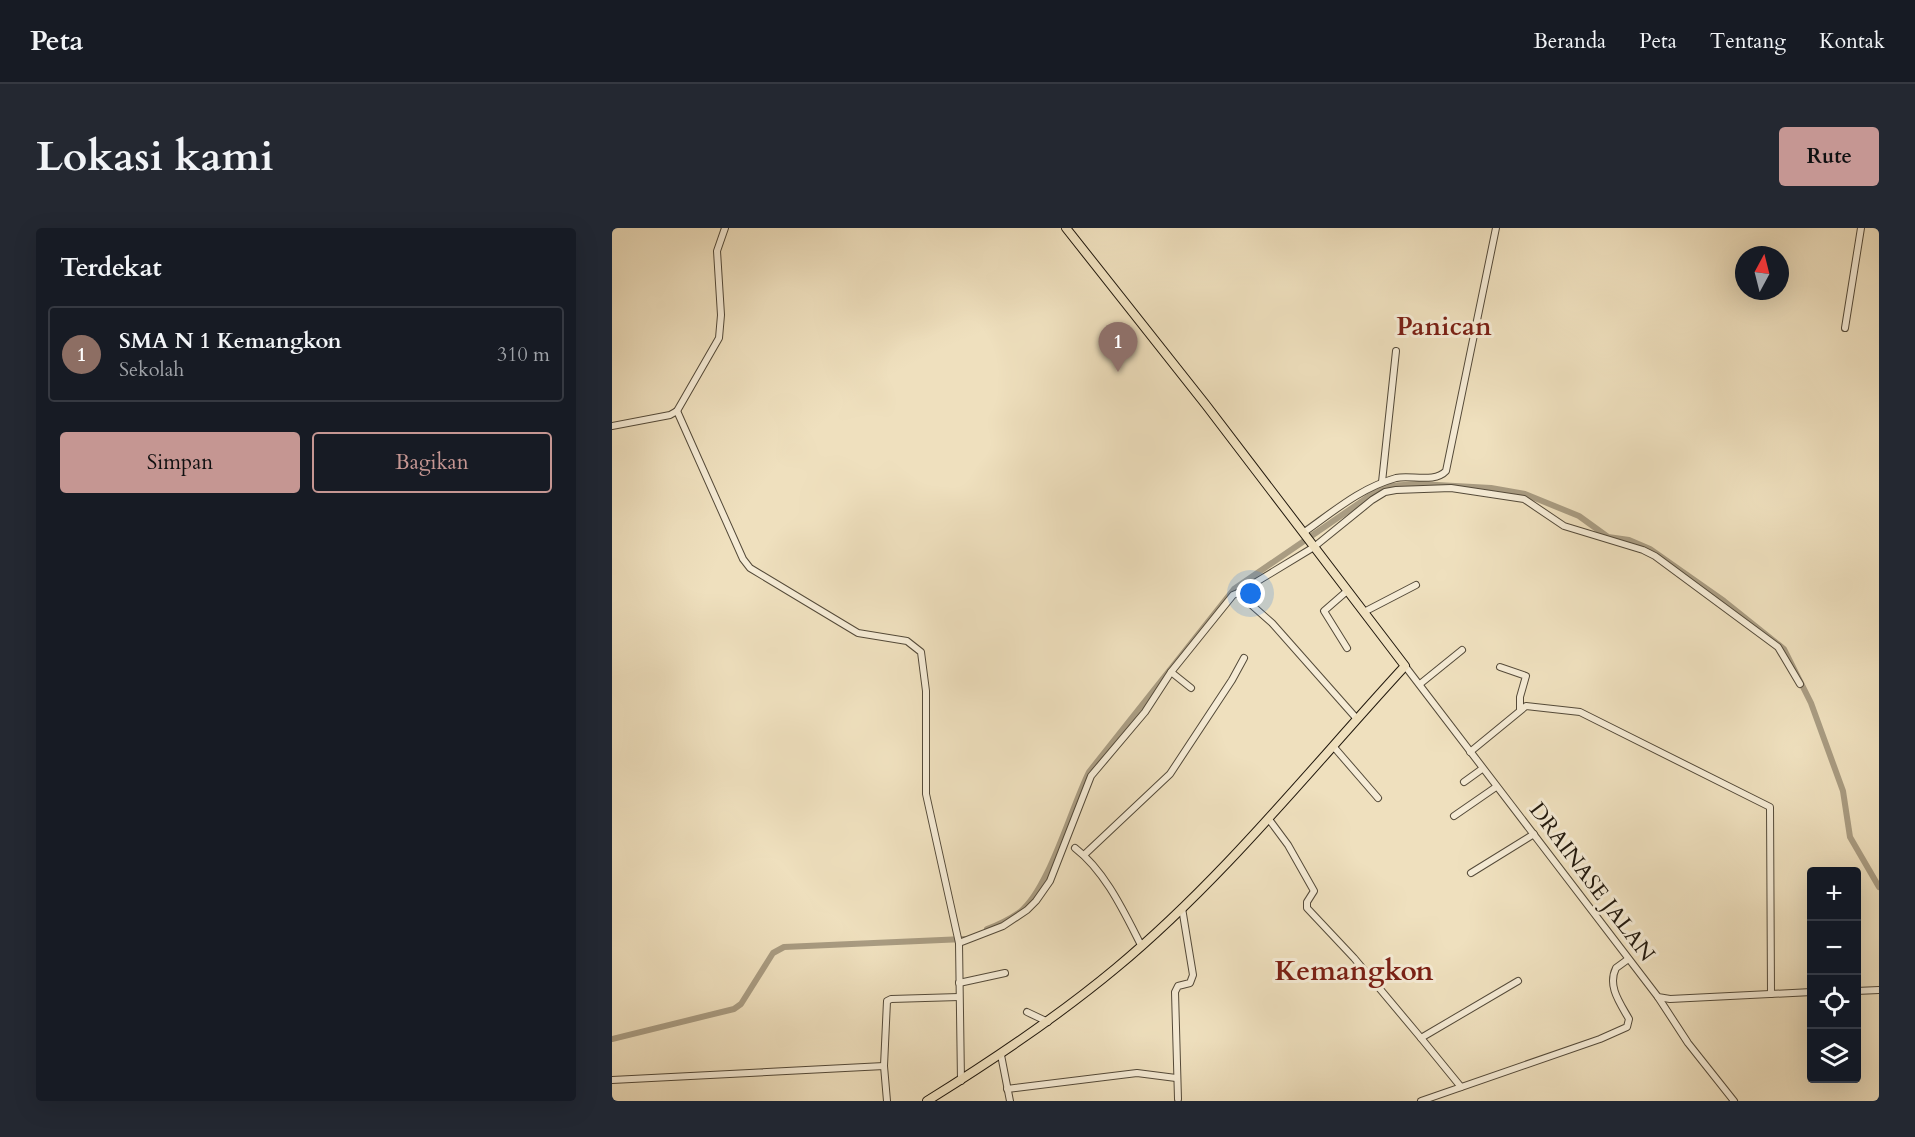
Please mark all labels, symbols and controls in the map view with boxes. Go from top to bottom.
text: Peta [30,22,83,60]
text: Beranda [1533,27,1606,56]
text: Peta [1639,27,1677,56]
text: Tentang [1710,27,1786,56]
text: Kontak [1819,27,1885,56]
button: Rute [1779,127,1879,186]
text: Lokasi kami [36,128,274,185]
north arrow [1735,246,1789,300]
text: Terdekat [60,250,162,285]
district label: Panican [1396,309,1492,344]
pin: 1 [1098,322,1138,372]
text: SMA N 1 Kemangkon [119,326,342,356]
text: 1 [76,341,87,368]
text: 310 m [497,341,550,368]
text: Sekolah [119,356,184,383]
button: Simpan [60,432,300,493]
button: Bagikan [312,432,552,493]
your location [1236,579,1265,608]
street label: DRAINASE JALAN [1522,796,1662,968]
map controls [1807,867,1861,1083]
button: + [1807,867,1861,921]
button: − [1807,921,1861,975]
district label: Kemangkon [1275,952,1433,990]
button: locate [1807,975,1861,1029]
button: layers [1807,1029,1861,1083]

